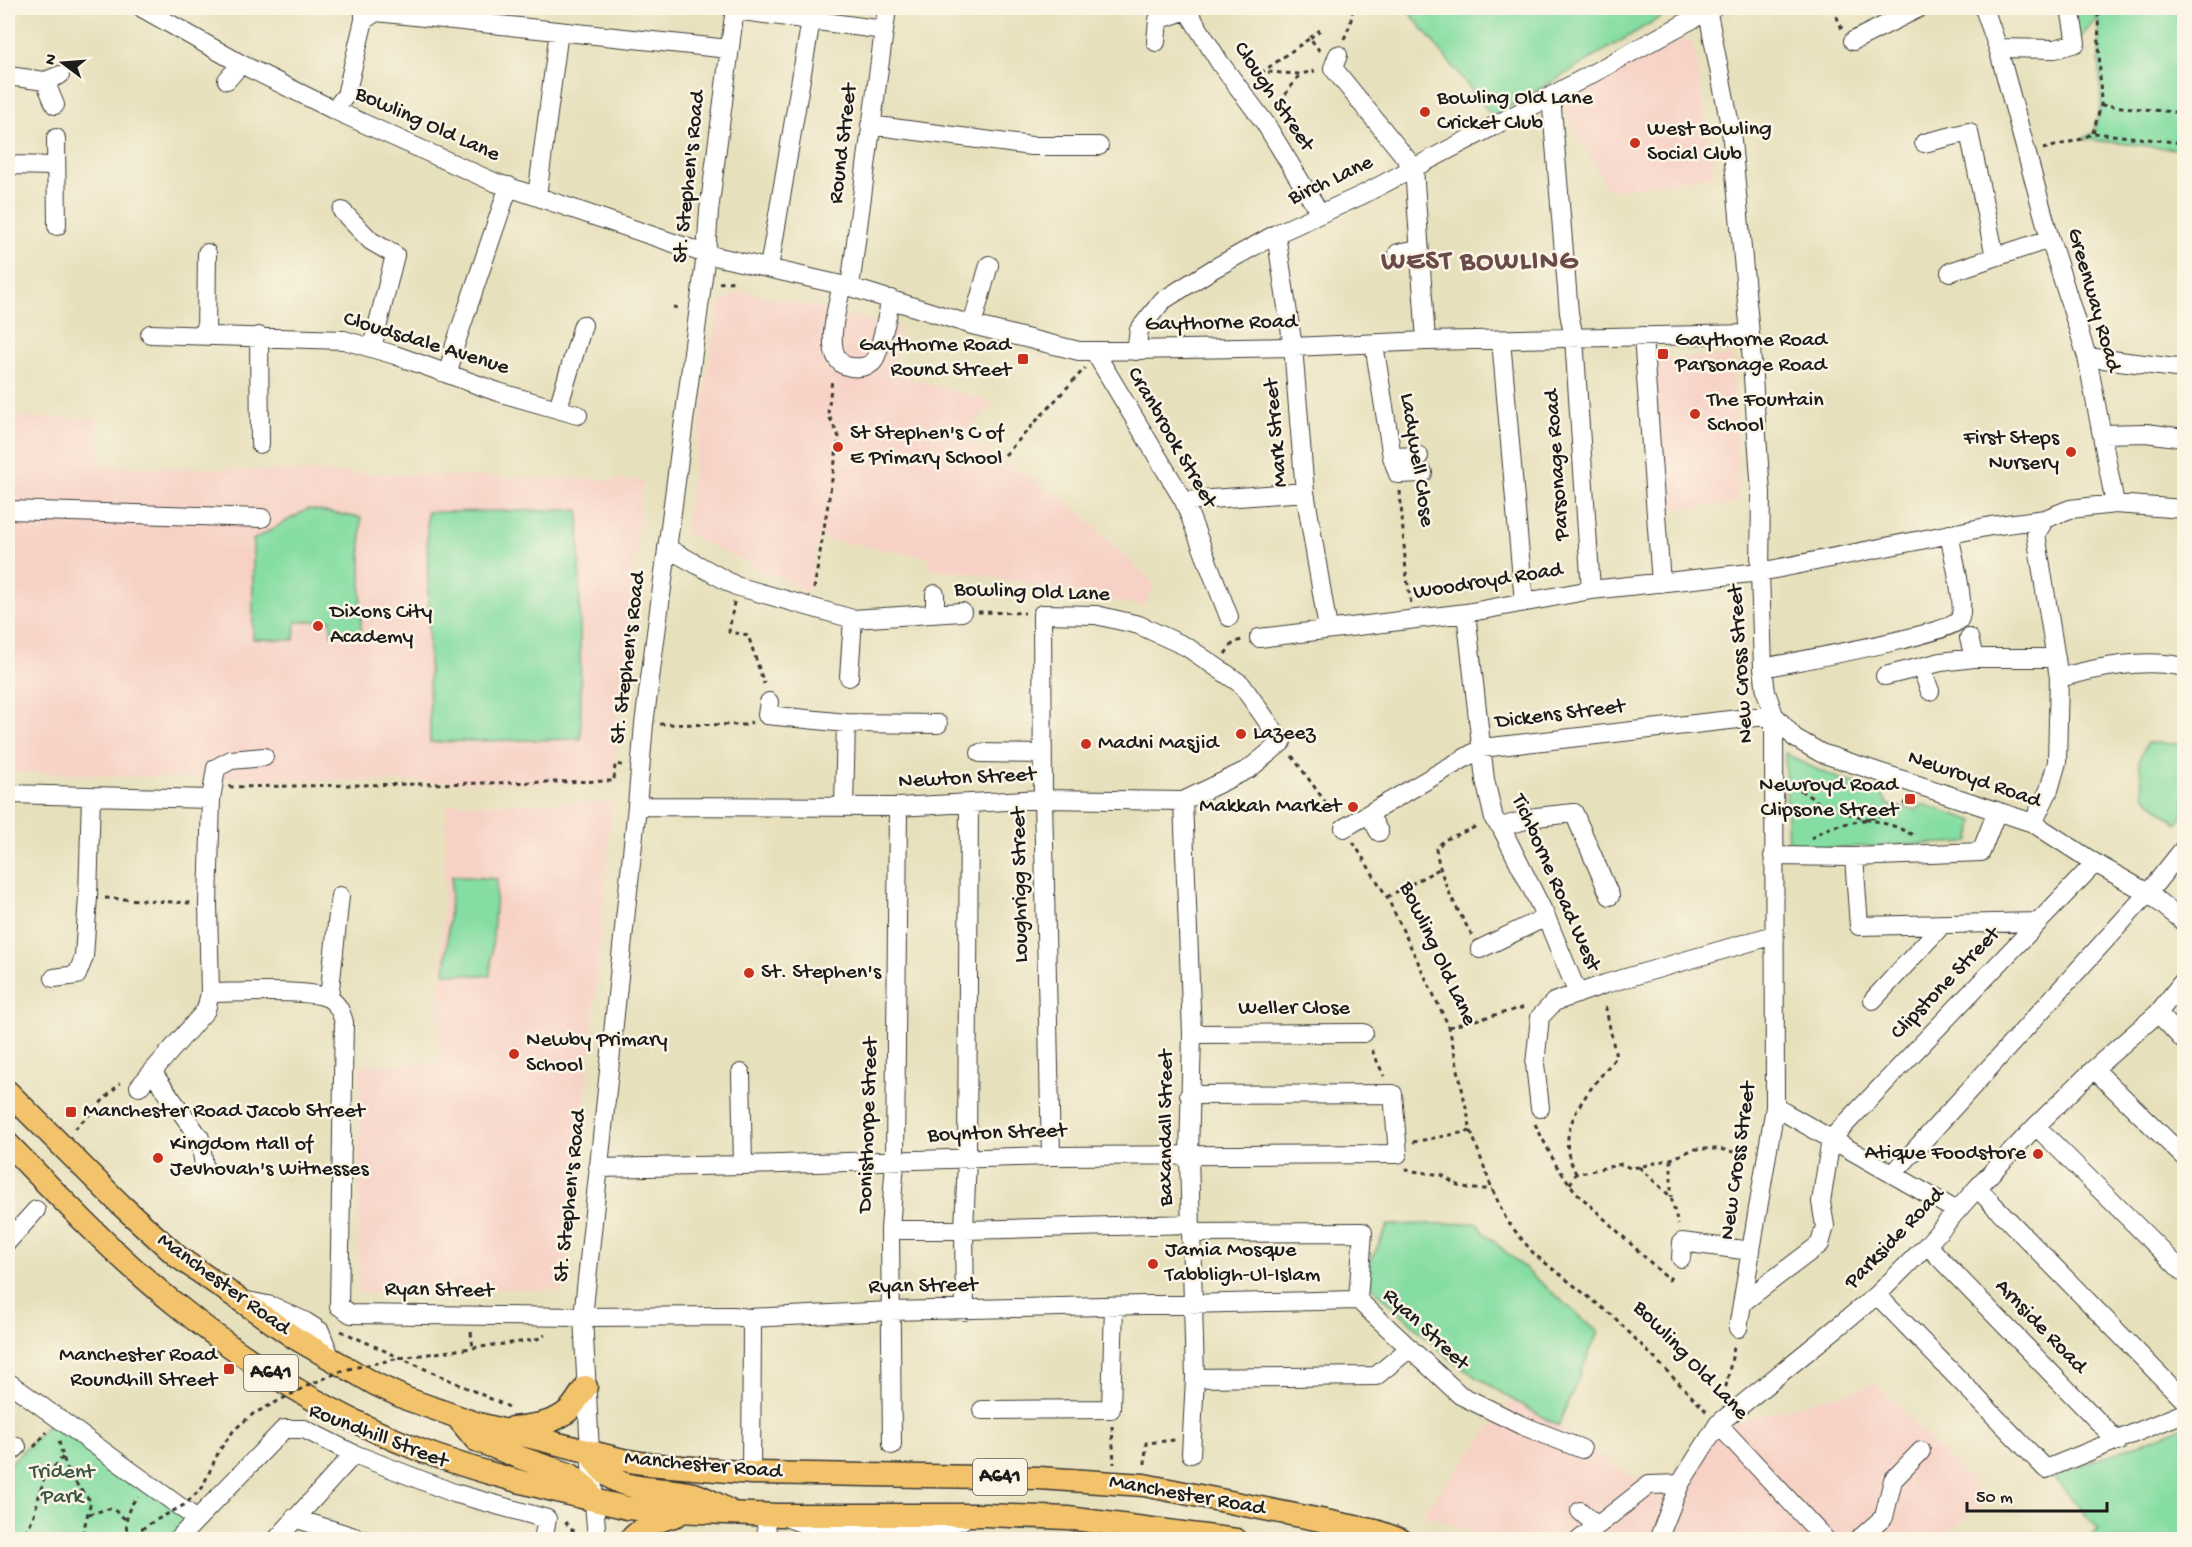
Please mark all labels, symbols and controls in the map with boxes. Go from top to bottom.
north arrow [33,33,93,93]
street label: Clough Street [1227,37,1320,158]
text: N [41,52,63,67]
street label: Bowling Old Lane [350,81,504,169]
street label: Round Street [824,81,864,205]
place label: Bowling Old Lane Cricket Club [1436,86,1593,137]
street label: St. Stephen's Road [668,87,712,265]
marker: Bowling Old Lane Cricket Club [1418,105,1432,119]
place label: West Bowling Social Club [1647,117,1772,168]
marker: West Bowling Social Club [1628,136,1642,150]
street label: Birch Lane [1284,150,1378,212]
street label: Greenway Road [2060,225,2126,377]
district label: WEST BOWLING [1380,246,1579,279]
street label: Cloudsdale Avenue [340,306,513,382]
street label: Gaythorne Road [1145,310,1299,338]
place label: Gaythorne Road Parsonage Road [1674,328,1829,379]
place label: Gaythorne Road Round Street [859,333,1013,384]
marker: Gaythorne Road Parsonage Road [1656,347,1670,361]
marker: Gaythorne Road Round Street [1016,352,1030,366]
street label: Cranbrook Street [1120,363,1223,515]
street label: Mark Street [1259,376,1295,488]
street label: Parsonage Road [1540,386,1576,542]
place label: The Fountain School [1705,388,1824,439]
street label: Ladywell Close [1393,391,1439,529]
marker: The Fountain School [1688,407,1702,421]
place label: St Stephen's C of E Primary School [850,421,1006,472]
place label: First Steps Nursery [1962,426,2060,477]
marker: St Stephen's C of E Primary School [831,440,845,454]
marker: First Steps Nursery [2064,445,2078,459]
street label: Woodroyd Road [1412,557,1566,607]
street label: St. Stephen's Road [606,568,653,746]
street label: Bowling Old Lane [953,577,1111,609]
street label: New Cross Street [1723,582,1761,744]
place label: Dixons City Academy [328,600,433,651]
marker: Dixons City Academy [311,619,325,633]
street label: Dickens Street [1492,694,1628,736]
place label: Lazeez [1253,721,1317,747]
marker: Lazeez [1234,727,1248,741]
place label: Madni Masjid [1098,731,1221,757]
marker: Madni Masjid [1079,737,1093,751]
street label: Newroyd Road [1904,745,2046,816]
street label: Newton Street [898,762,1038,796]
place label: Newroyd Road Clipsone Street [1759,773,1900,824]
street label: Tichborne Road West [1504,789,1606,977]
marker: Newroyd Road Clipsone Street [1903,792,1917,806]
place label: Makkah Market [1199,794,1343,820]
marker: Makkah Market [1346,800,1360,814]
street label: Loughrigg Street [1007,805,1035,963]
street label: Bowling Old Lane [1392,877,1482,1031]
street label: Clipstone Street [1886,921,2008,1046]
place label: St. Stephen's [761,960,882,986]
marker: St. Stephen's [742,966,756,980]
street label: Weller Close [1238,996,1351,1022]
place label: Newby Primary School [526,1028,668,1079]
street label: Donisthorpe Street [853,1035,885,1215]
marker: Newby Primary School [507,1047,521,1061]
street label: Baxandall Street [1154,1048,1180,1207]
street label: New Cross Street [1715,1078,1763,1242]
place label: Manchester Road Jacob Street [83,1099,367,1125]
marker: Manchester Road Jacob Street [64,1105,78,1119]
street label: St. Stephen's Road [549,1106,593,1284]
street label: Boynton Street [926,1119,1069,1149]
place label: Kingdom Hall of Jevhovah's Witnesses [170,1132,369,1183]
place label: Atique Foodstore [1865,1141,2027,1167]
marker: Atique Foodstore [2031,1147,2045,1161]
marker: Kingdom Hall of Jevhovah's Witnesses [151,1151,165,1165]
street label: Parkside Road [1839,1181,1952,1296]
street label: Manchester Road [151,1228,296,1343]
place label: Jamia Mosque Tabbligh-Ul-Islam [1163,1238,1321,1289]
marker: Jamia Mosque Tabbligh-Ul-Islam [1146,1257,1160,1271]
street label: Ryan Street [868,1273,980,1301]
street label: Arnside Road [1988,1274,2093,1381]
street label: Ryan Street [384,1277,496,1305]
street label: Ryan Street [1376,1283,1475,1378]
street label: Bowling Old Lane [1626,1295,1754,1427]
place label: Manchester Road Roundhill Street [59,1343,219,1394]
road number: A641 [244,1355,298,1391]
marker: Manchester Road Roundhill Street [222,1362,236,1376]
street label: Roundhill Street [305,1399,453,1476]
street label: Manchester Road [623,1446,785,1486]
road number: A641 [973,1459,1027,1495]
park label: Trident Park [28,1460,96,1511]
street label: Manchester Road [1107,1469,1269,1523]
scale bar [1967,1475,2106,1513]
text: 50 m [1976,1488,2013,1509]

